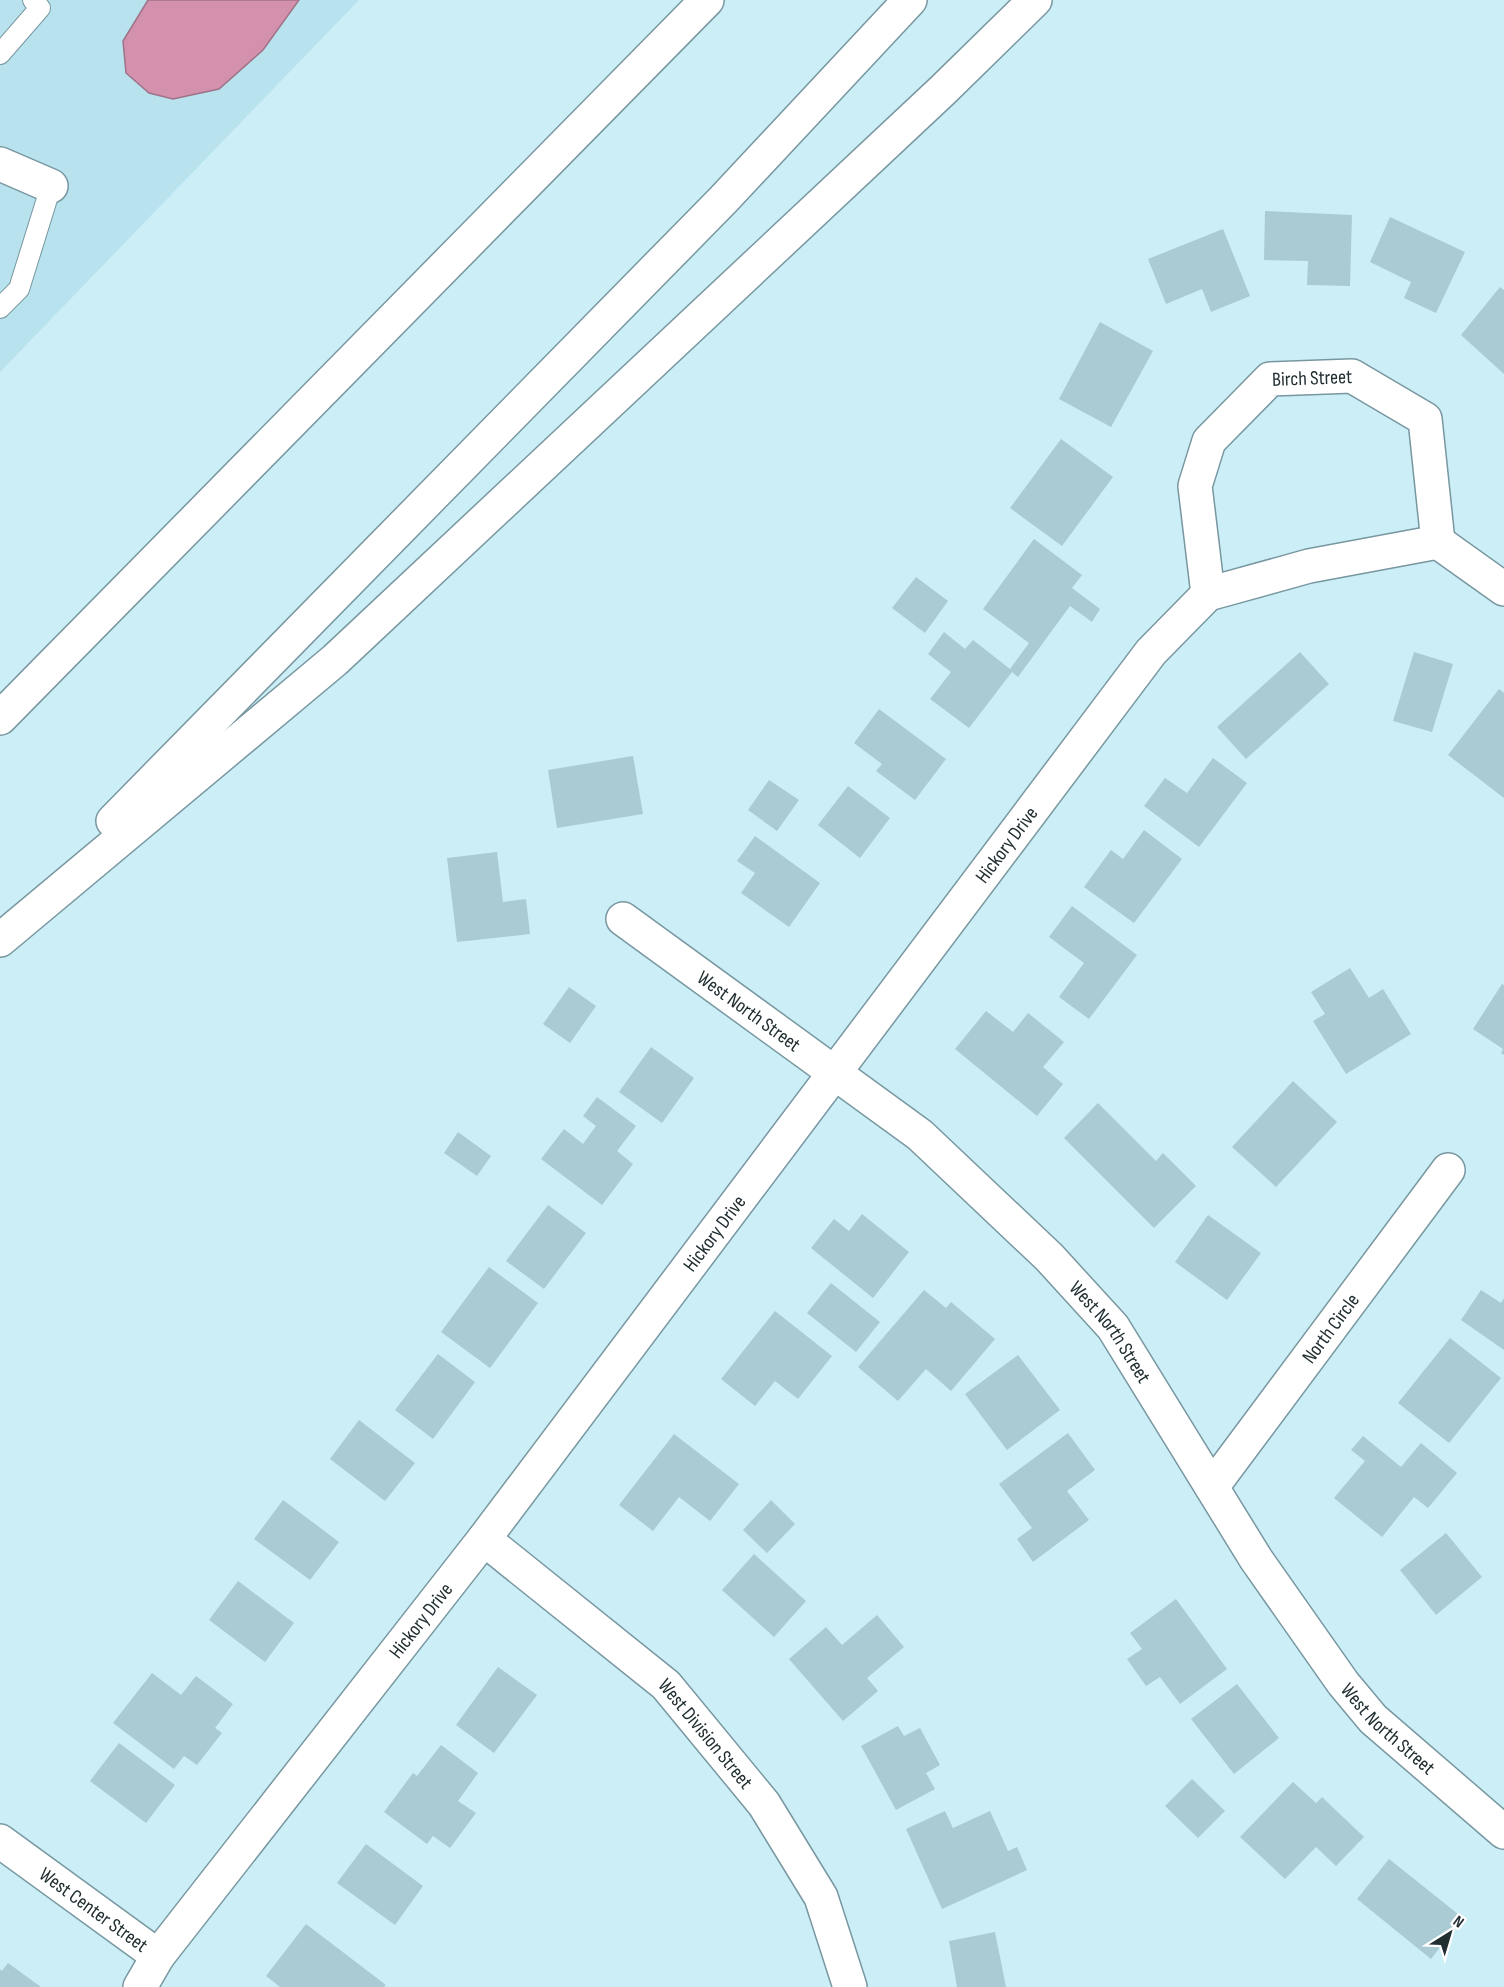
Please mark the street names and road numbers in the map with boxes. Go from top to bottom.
street label: Birch Street [1272,365,1353,392]
street label: Hickory Drive [971,802,1043,888]
street label: West North Street [692,966,805,1057]
street label: Hickory Drive [678,1191,751,1277]
street label: West North Street [1064,1276,1156,1388]
street label: North Circle [1297,1289,1365,1368]
street label: Hickory Drive [384,1578,458,1663]
street label: West Division Street [653,1674,757,1794]
street label: West North Street [1335,1679,1440,1780]
street label: West Center Street [34,1863,152,1958]

